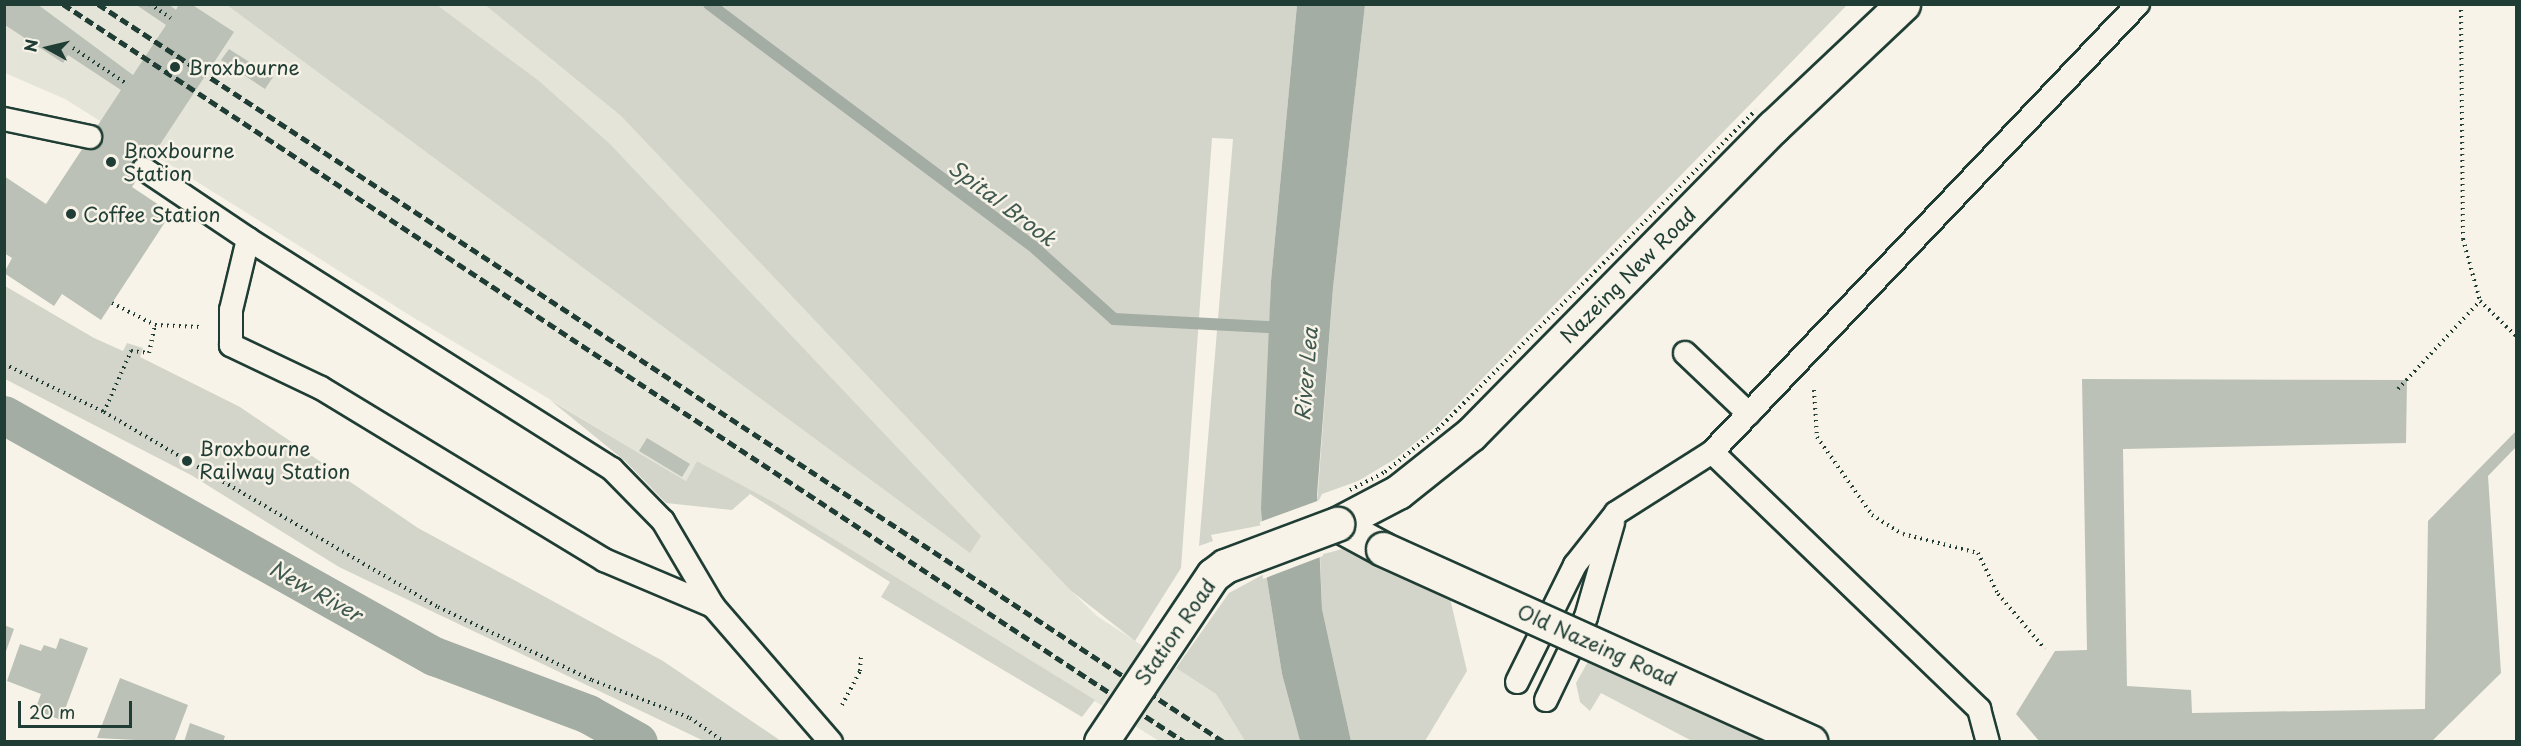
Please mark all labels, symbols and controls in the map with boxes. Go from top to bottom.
north arrow [18,18,78,78]
text: N [17,38,43,53]
place label: Broxbourne [188,55,300,79]
marker: Broxbourne [166,58,184,76]
place label: Broxbourne Station [123,138,235,185]
water label: Spital Brook [944,153,1062,251]
marker: Broxbourne Station [104,155,118,169]
place label: Coffee Station [83,202,222,226]
street label: Nazeing New Road [1555,202,1701,348]
marker: Coffee Station [64,207,78,221]
water label: River Lea [1288,326,1322,422]
place label: Broxbourne Railway Station [199,437,351,484]
marker: Broxbourne Railway Station [180,454,194,468]
water label: New River [265,554,367,626]
street label: Station Road [1130,574,1220,690]
street label: Old Nazeing Road [1513,599,1681,691]
scale bar [21,689,135,727]
text: 20 m [29,698,75,725]

